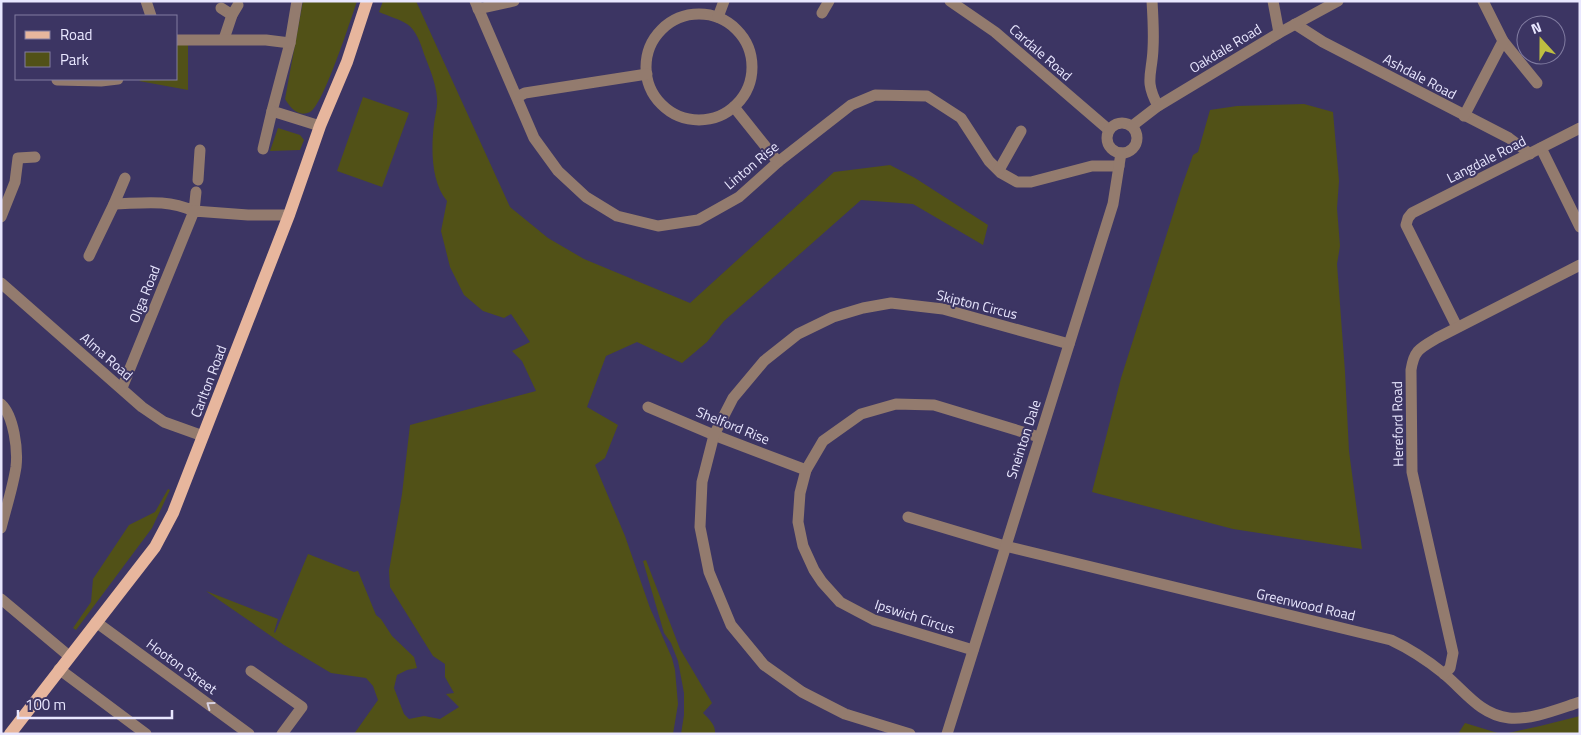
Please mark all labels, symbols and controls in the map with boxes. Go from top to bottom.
legend [15,15,178,80]
north arrow [1516,15,1566,65]
text: N [1528,16,1544,39]
street label: Oakdale Road [1185,18,1265,78]
street label: Cardale Road [1005,19,1077,85]
text: Road [60,23,92,46]
text: Park [60,48,89,71]
street label: Ashdale Road [1380,48,1460,104]
street label: Langdale Road [1443,130,1529,188]
street label: Linton Rise [719,136,783,194]
street label: Olga Road [123,262,165,326]
street label: Skipton Circus [934,284,1020,324]
street label: Alma Road [76,327,138,385]
street label: Carlton Road [185,342,231,420]
street label: Hereford Road [1386,381,1408,467]
street label: Sneinton Dale [1000,397,1046,481]
street label: Shelford Rise [693,401,773,449]
street label: Greenwood Road [1254,582,1358,626]
street label: Ipswich Circus [872,593,958,639]
street label: Hooton Street [142,633,222,699]
scale bar [18,688,171,720]
text: 100 m [25,693,66,716]
one-way arrow [206,702,216,711]

